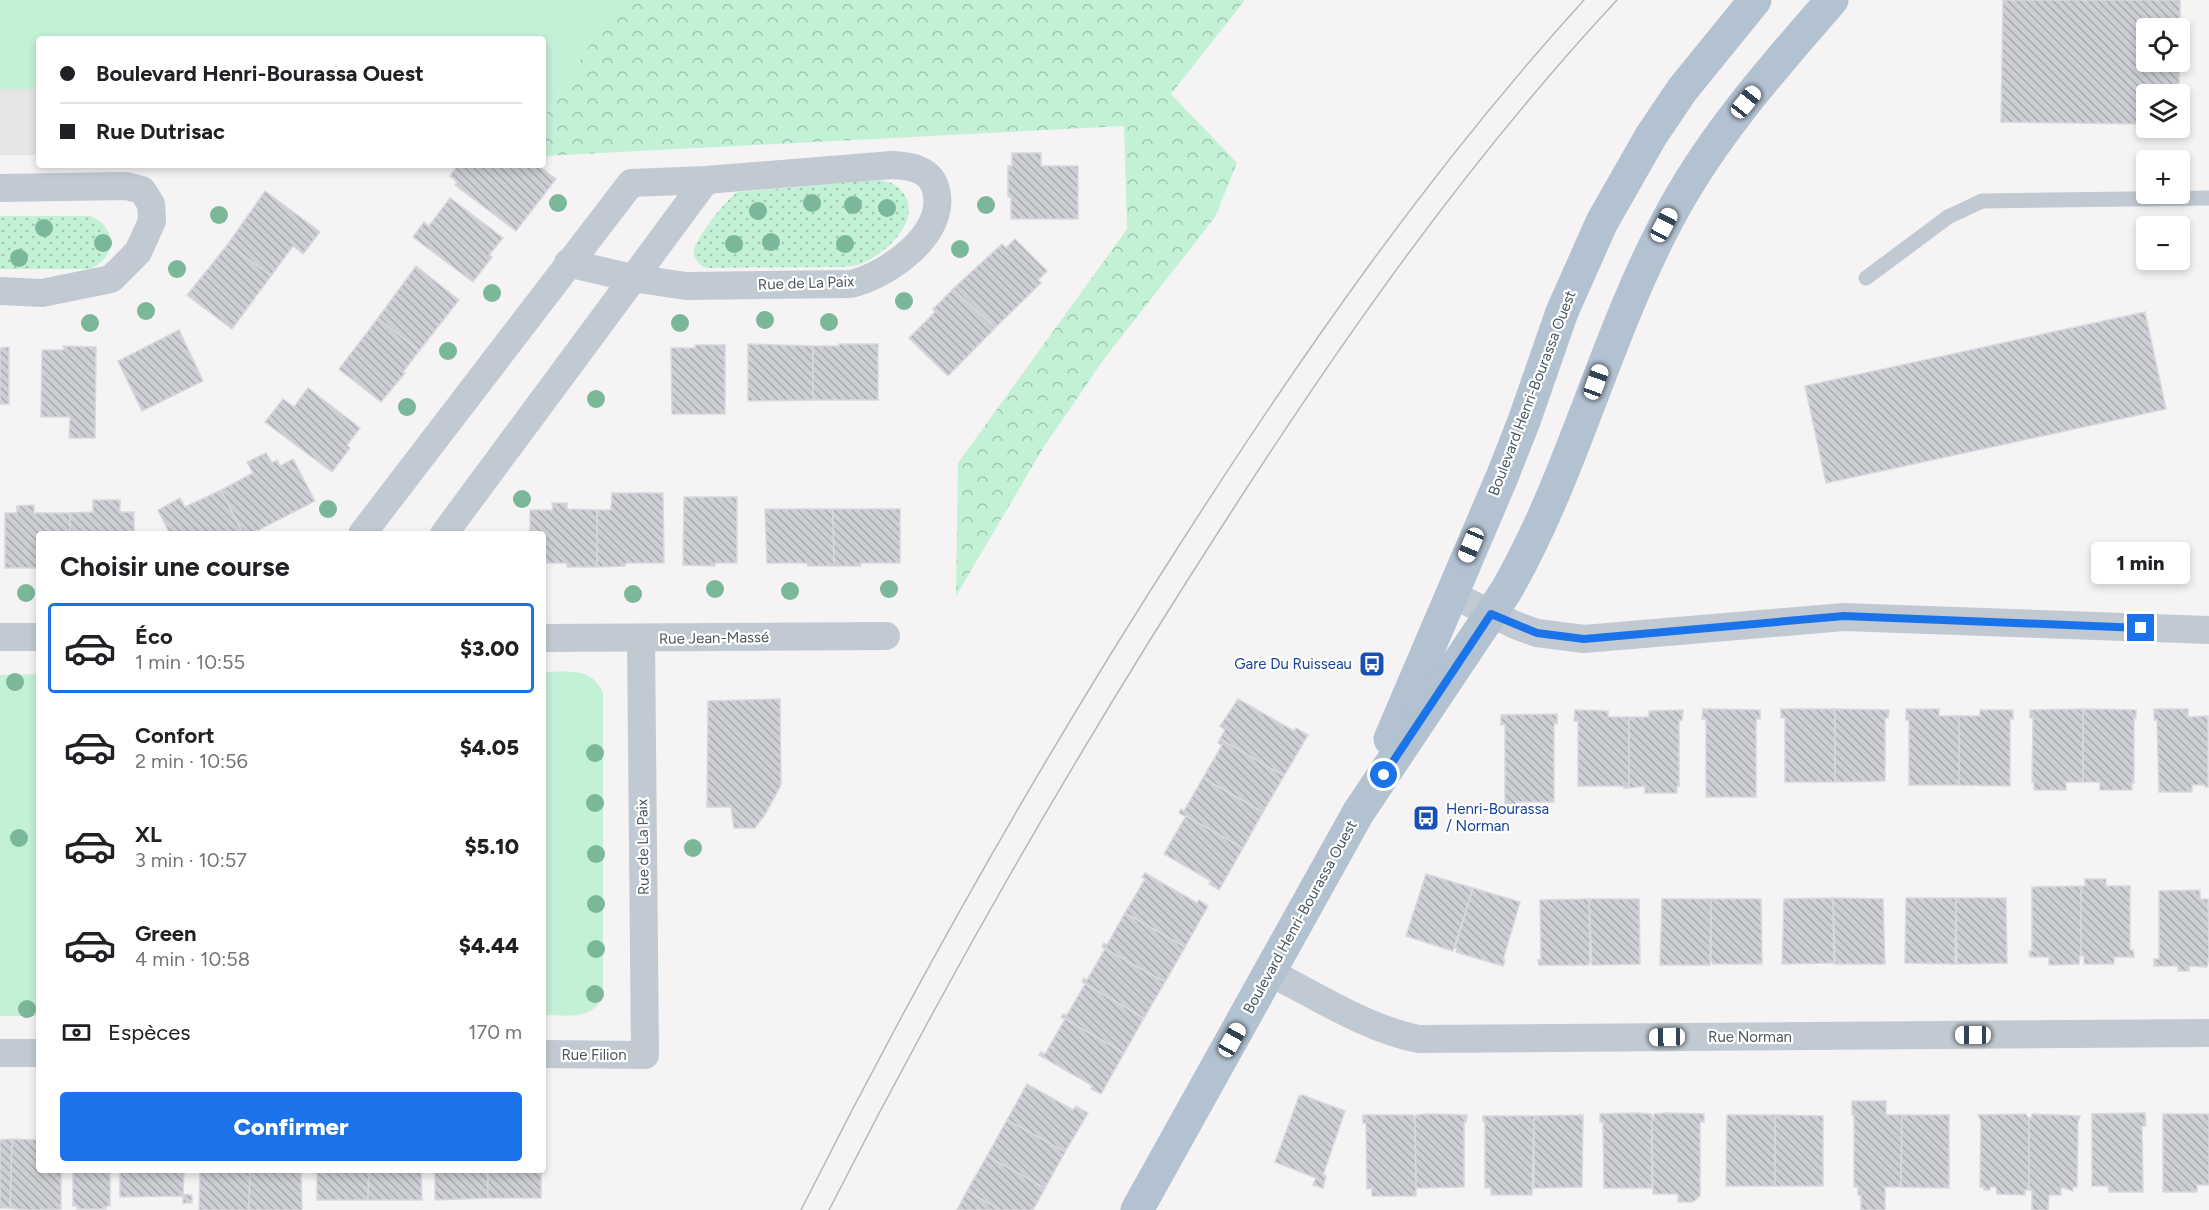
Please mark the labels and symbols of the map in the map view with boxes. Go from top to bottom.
car [1728,82,1764,122]
car [1648,205,1680,245]
street label: Rue de La Paix [758,272,854,294]
street label: Boulevard Henri-Bourassa Ouest [1485,288,1580,498]
car [1581,362,1611,402]
car [1456,525,1486,565]
callout: 1 min [2092,541,2190,583]
route end [2127,614,2154,641]
street label: Rue Jean-Massé [659,628,769,648]
bus stop icon: Gare Du Ruisseau [1357,649,1387,679]
place label: Gare Du Ruisseau [1234,655,1352,673]
route start [1370,761,1397,788]
street label: Rue de La Paix [633,799,653,895]
place label: Henri-Bourassa / Norman [1446,800,1549,835]
bus stop icon: Henri-Bourassa / Norman [1411,803,1441,833]
street label: Boulevard Henri-Bourassa Ouest [1239,817,1361,1017]
car [1215,1020,1249,1060]
car [1955,1026,1991,1044]
car [1649,1028,1685,1046]
street label: Rue Norman [1708,1028,1792,1046]
street label: Rue Filion [561,1046,627,1064]

